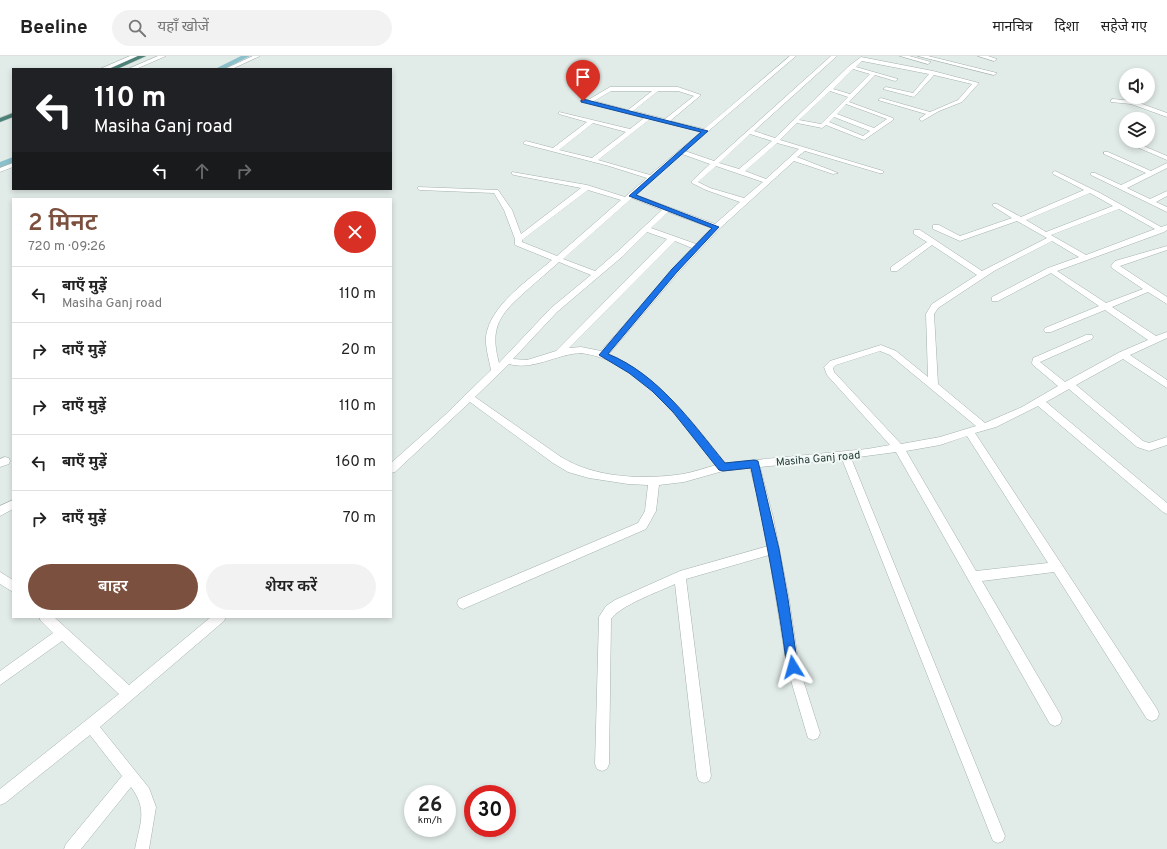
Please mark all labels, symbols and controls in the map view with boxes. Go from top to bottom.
search box [112,10,392,46]
text: Beeline [20,16,88,40]
icon: search [126,17,148,39]
text: यहाँ खोजें [158,18,209,37]
text: मानचित्र [993,19,1033,36]
text: दिशा [1055,19,1079,36]
text: सहेजे गए [1101,19,1147,36]
pin [566,60,600,101]
icon: arrive [572,66,594,88]
map controls [1119,68,1155,148]
button: sound [1119,68,1155,104]
text: 110 m [94,81,166,117]
icon: left [28,84,80,136]
button: layers [1119,112,1155,148]
text: Masiha Ganj road [94,116,233,139]
icon: left [149,160,171,182]
icon: ahead [191,160,213,182]
icon: right [233,160,255,182]
text: 2 मिनट [28,209,97,239]
button: close [334,211,376,253]
text: 720 m · 09:26 [28,239,106,255]
text: बाएँ मुड़ें [62,277,107,296]
icon: left [28,284,50,306]
text: 110 m [339,285,376,304]
text: Masiha Ganj road [62,296,162,312]
icon: right [28,340,50,362]
text: दाएँ मुड़ें [62,341,106,360]
text: 20 m [341,341,376,360]
icon: right [28,396,50,418]
text: दाएँ मुड़ें [62,397,106,416]
text: 110 m [339,397,376,416]
street label: Masiha Ganj road [775,448,861,470]
icon: left [28,452,50,474]
text: बाएँ मुड़ें [62,453,107,472]
text: 160 m [336,453,376,472]
icon: right [28,508,50,530]
text: दाएँ मुड़ें [62,509,106,528]
text: 70 m [343,509,376,528]
button: बाहर [28,564,198,610]
button: शेयर करें [206,564,376,610]
position arrow [772,646,814,688]
speed limit sign: 30 [464,785,516,837]
text: 26 [418,793,442,819]
text: km/h [418,814,442,827]

